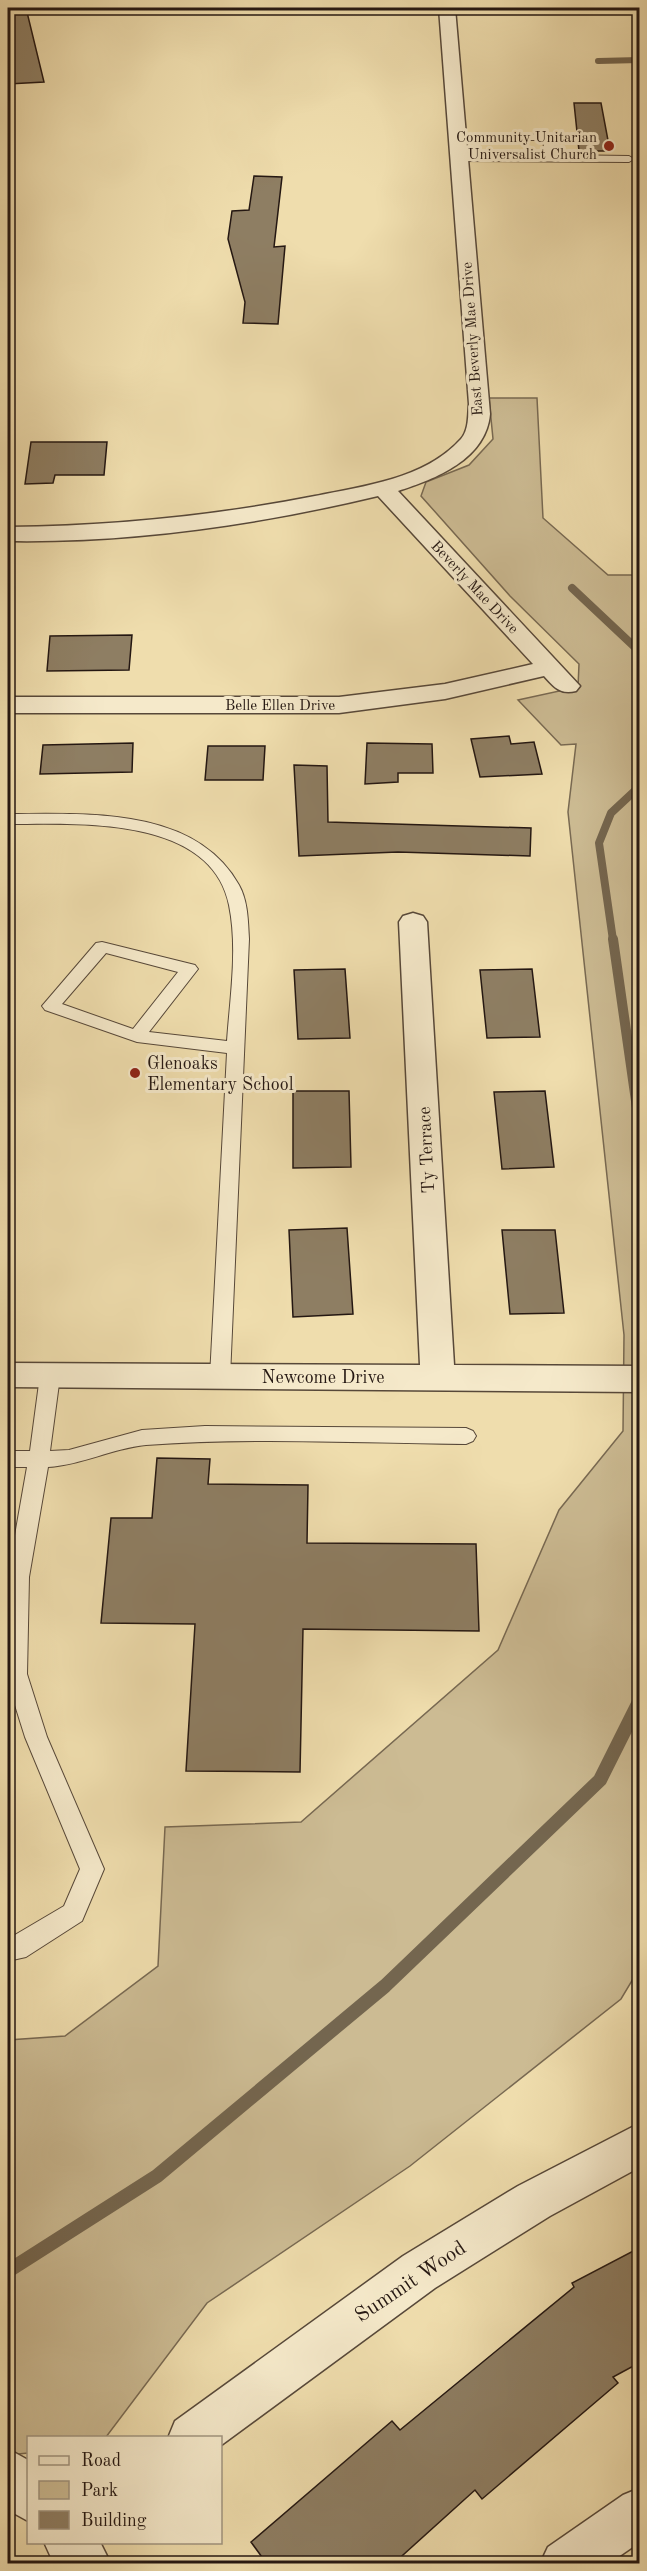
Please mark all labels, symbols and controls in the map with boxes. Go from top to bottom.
place label: Community Unitarian Universalist Church [456,131,597,163]
marker: Community Unitarian Universalist Church [602,139,616,153]
street label: East Beverly Mae Drive [461,261,486,417]
street label: Beverly Mae Drive [427,539,521,637]
street label: Belle Ellen Drive [225,699,335,714]
place label: Glenoaks Elementary School [147,1055,294,1094]
marker: Glenoaks Elementary School [128,1066,142,1080]
street label: Ty Terrace [416,1106,438,1194]
street label: Newcome Drive [262,1369,384,1387]
street label: Summit Wood [352,2238,470,2327]
legend [27,2436,222,2544]
text: Road [81,2452,121,2470]
text: Park [81,2482,118,2500]
text: Building [81,2512,147,2530]

